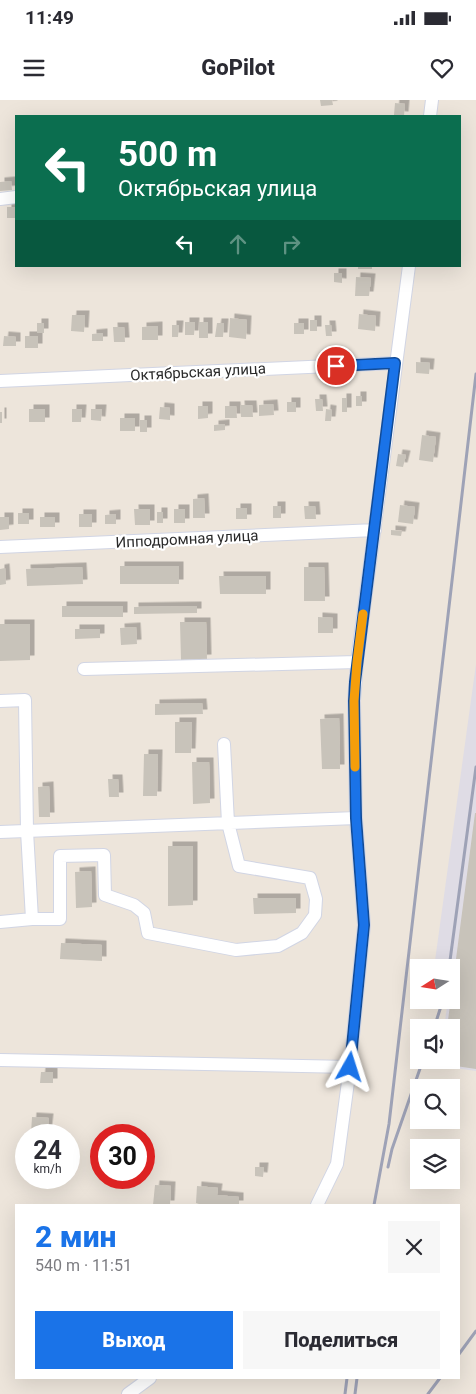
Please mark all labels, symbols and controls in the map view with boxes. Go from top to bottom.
text: 11:49 [25,6,74,29]
icon: menu [20,54,48,82]
icon: heart [428,54,456,82]
text: GoPilot [201,55,275,80]
text: 500 m [118,134,217,175]
icon: left [35,135,100,200]
text: Октябрьская улица [118,176,317,201]
icon: left [171,230,199,258]
icon: ahead [224,230,252,258]
icon: right [277,230,305,258]
pin [315,345,357,387]
icon: arrive [322,352,350,380]
street label: Октябрьская улица [130,359,266,385]
street label: Ипподромная улица [115,526,259,552]
north arrow [410,959,460,1009]
map controls [410,959,460,1189]
button: sound [410,1019,460,1069]
position arrow [323,1040,375,1092]
button: search [410,1079,460,1129]
speed limit sign: 30 [90,1124,155,1189]
text: 24 [33,1136,62,1165]
button: layers [410,1139,460,1189]
text: km/h [33,1162,62,1176]
text: 2 мин [35,1219,116,1254]
button: close [388,1221,440,1273]
text: 540 m · 11:51 [35,1256,132,1275]
button: Выход [35,1311,233,1369]
button: Поделиться [243,1311,440,1369]

